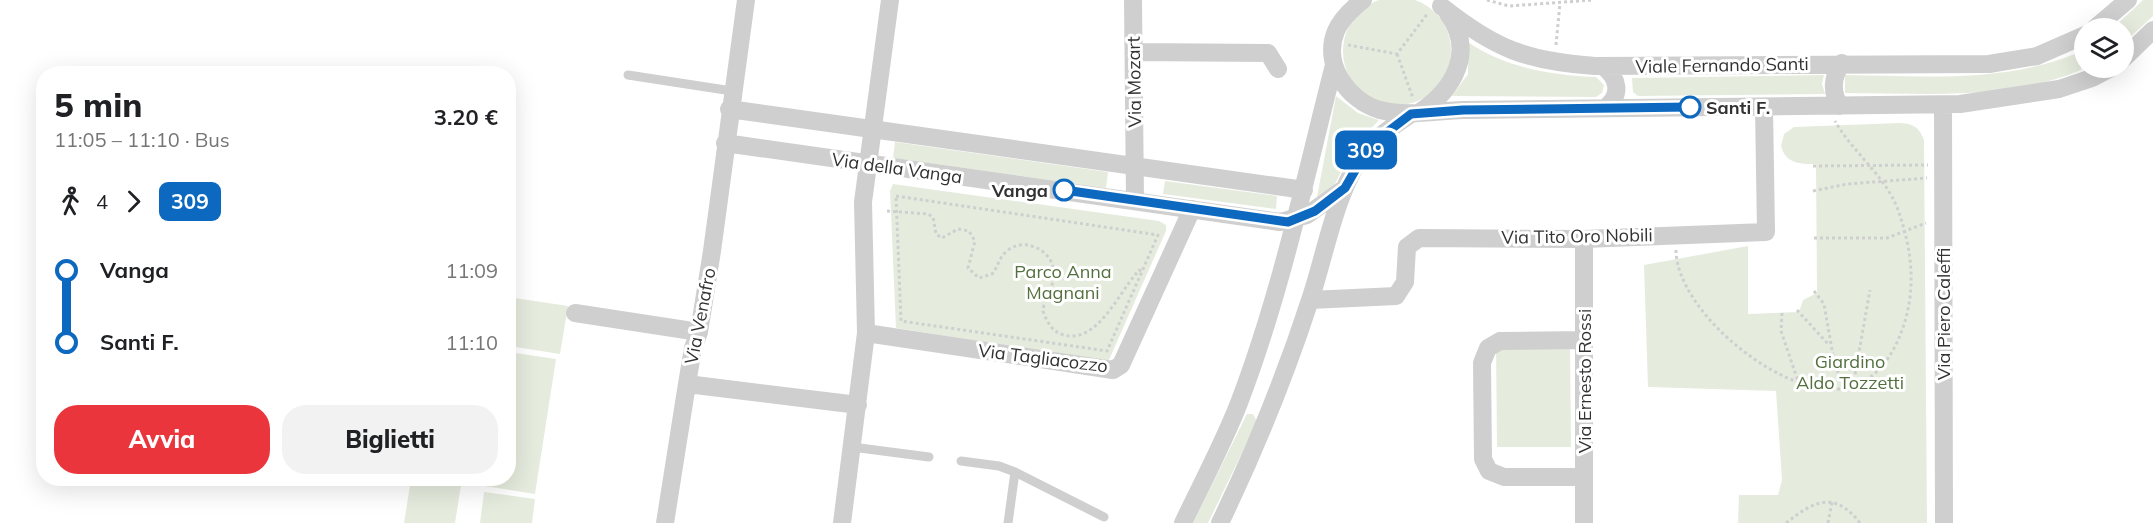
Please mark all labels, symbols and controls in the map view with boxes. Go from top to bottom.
map controls [2074,18,2134,78]
button: layers [2074,18,2134,78]
street label: Via Mozart [1122,36,1146,128]
street label: Viale Fernando Santi [1635,52,1809,78]
text: 5 min [54,84,142,125]
marker: Santi F. [1679,96,1701,118]
place label: Santi F. [1706,96,1770,119]
text: 3.20 € [434,103,498,131]
text: 11:05 – 11:10 · Bus [54,127,230,152]
line badge: 309 [1332,130,1400,170]
text: 309 [1347,137,1385,163]
street label: Via della Vanga [830,147,964,189]
place label: Vanga [991,179,1048,202]
marker: Vanga [1053,179,1075,201]
icon: walk [54,185,87,218]
icon: forward [117,185,150,218]
text: 309 [171,188,209,214]
text: 4 [96,189,108,214]
street label: Via Tito Oro Nobili [1501,223,1653,249]
street label: Via Piero Caleffi [1932,248,1955,380]
text: Vanga [100,256,169,284]
text: 11:09 [445,258,498,283]
park label: Parco Anna Magnani [1014,260,1112,304]
street label: Via Venafro [679,266,721,366]
street label: Via Ernesto Rossi [1573,309,1596,453]
text: Santi F. [100,328,179,356]
text: 11:10 [445,330,498,355]
street label: Via Tagliacozzo [977,339,1109,377]
park label: Giardino Aldo Tozzetti [1796,350,1904,394]
button: Avvia [54,405,270,474]
button: Biglietti [282,405,498,474]

